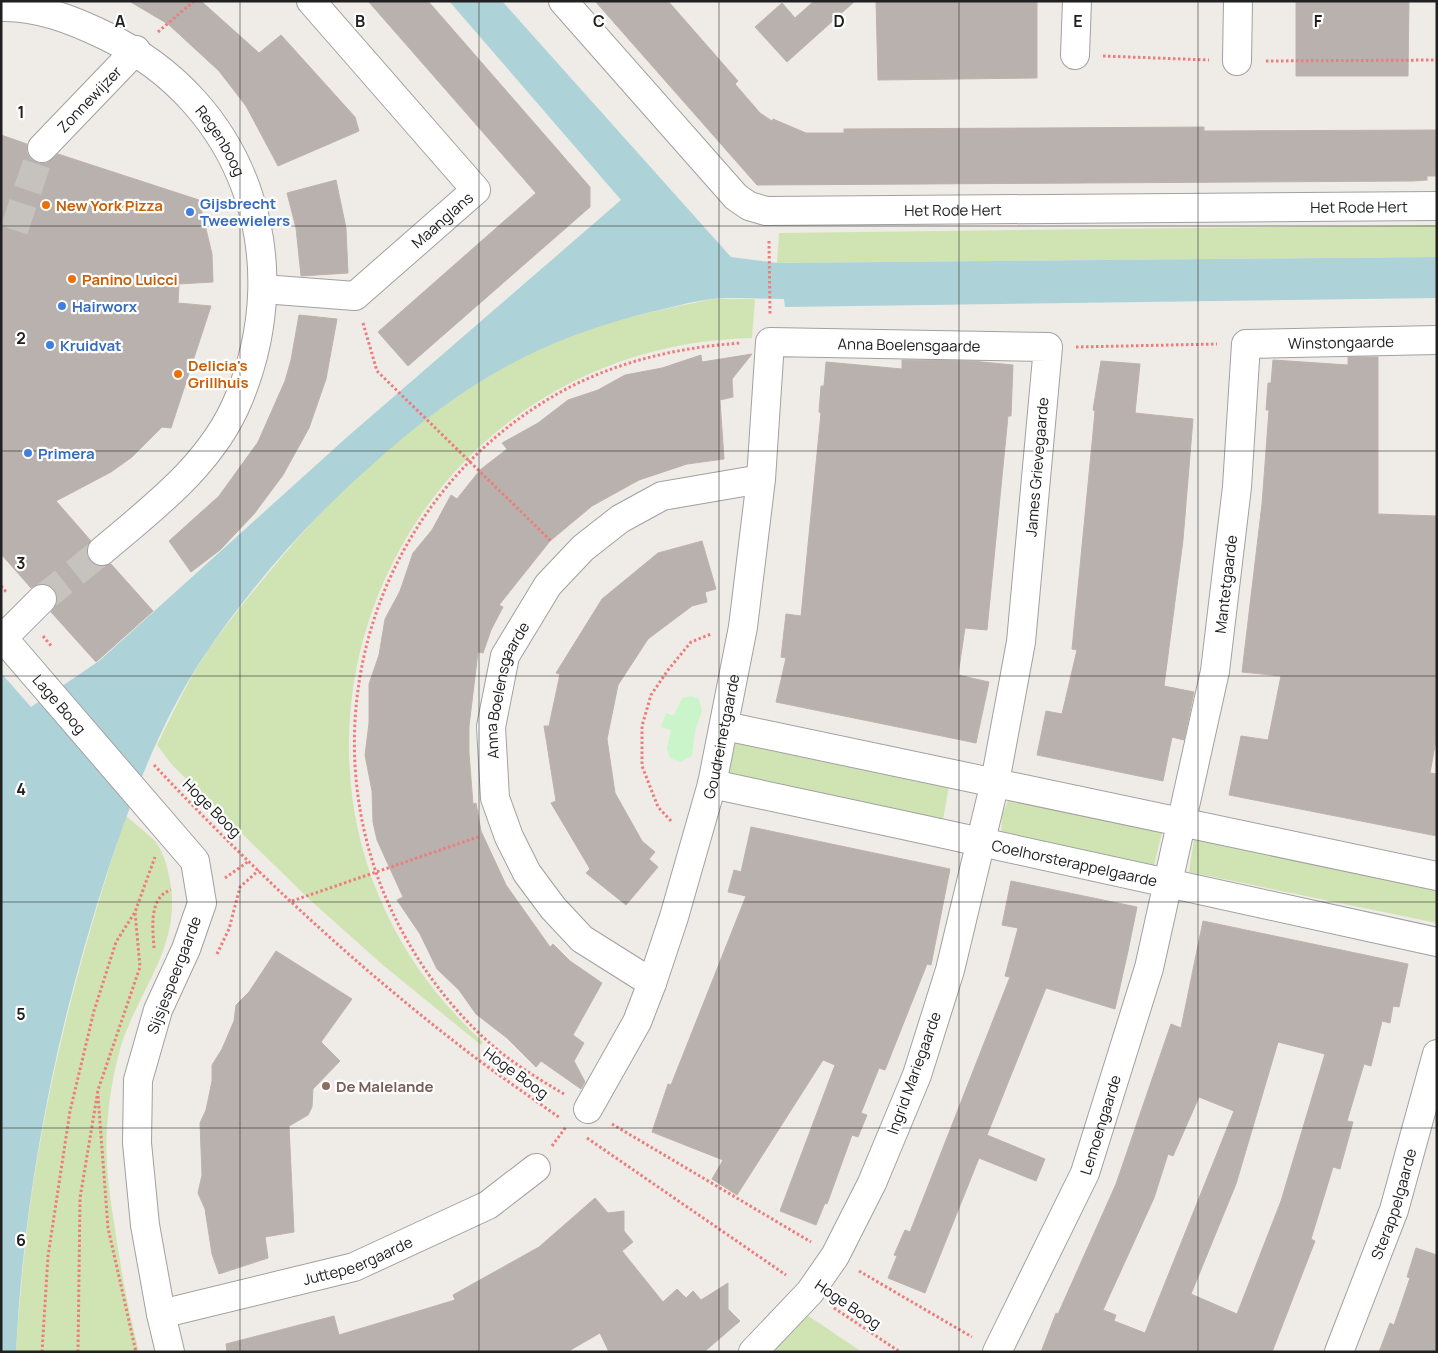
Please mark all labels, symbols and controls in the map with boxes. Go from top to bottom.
text: A [115,10,126,32]
text: B [355,10,365,32]
text: C [593,10,605,32]
text: D [833,10,845,32]
text: E [1073,10,1083,32]
text: F [1314,10,1323,32]
street label: Zonnewijzer [52,61,126,137]
text: 1 [17,101,25,123]
street label: Regenboog [191,101,251,179]
street label: Maanglans [407,187,478,253]
place label: Gijsbrecht Tweewielers [200,193,290,231]
place label: New York Pizza [56,195,163,216]
street label: Het Rode Hert [1310,196,1408,217]
marker: New York Pizza [40,199,52,211]
street label: Het Rode Hert [904,199,1002,220]
marker: Gijsbrecht Tweewielers [184,206,196,218]
place label: Panino Luicci [82,269,178,290]
marker: Panino Luicci [66,273,78,285]
place label: Hairworx [72,296,138,317]
marker: Hairworx [56,300,68,312]
text: 2 [16,327,26,349]
street label: Winstongaarde [1288,330,1394,354]
street label: Anna Boelensgaarde [837,333,981,356]
place label: Kruidvat [60,335,122,356]
marker: Kruidvat [44,339,56,351]
place label: Delicia's Grillhuis [188,355,249,393]
marker: Delicia's Grillhuis [172,368,184,380]
street label: James Grievegaarde [1020,396,1054,538]
place label: Primera [38,443,95,464]
marker: Primera [22,447,34,459]
street label: Mantetgaarde [1209,534,1242,634]
text: 3 [16,552,26,574]
street label: Anna Boelensgaarde [480,617,534,760]
street label: Lage Boog [28,669,91,738]
street label: Goudreinetgaarde [698,672,744,801]
street label: Hoge Boog [178,774,246,842]
text: 4 [16,778,26,800]
street label: Coelhorsterappelgaarde [990,834,1160,891]
street label: Sijsjespeergaarde [142,913,206,1037]
text: 5 [16,1003,26,1025]
street label: Ingrid Mariegaarde [882,1009,946,1137]
street label: Hoge Boog [479,1042,553,1104]
street label: Lemoengaarde [1075,1072,1126,1177]
place label: De Malelande [336,1076,434,1097]
marker: De Malelande [320,1080,332,1092]
street label: Sterappelgaarde [1365,1146,1421,1262]
text: 6 [16,1229,26,1251]
street label: Juttepeergaarde [301,1231,416,1290]
street label: Hoge Boog [811,1274,885,1334]

